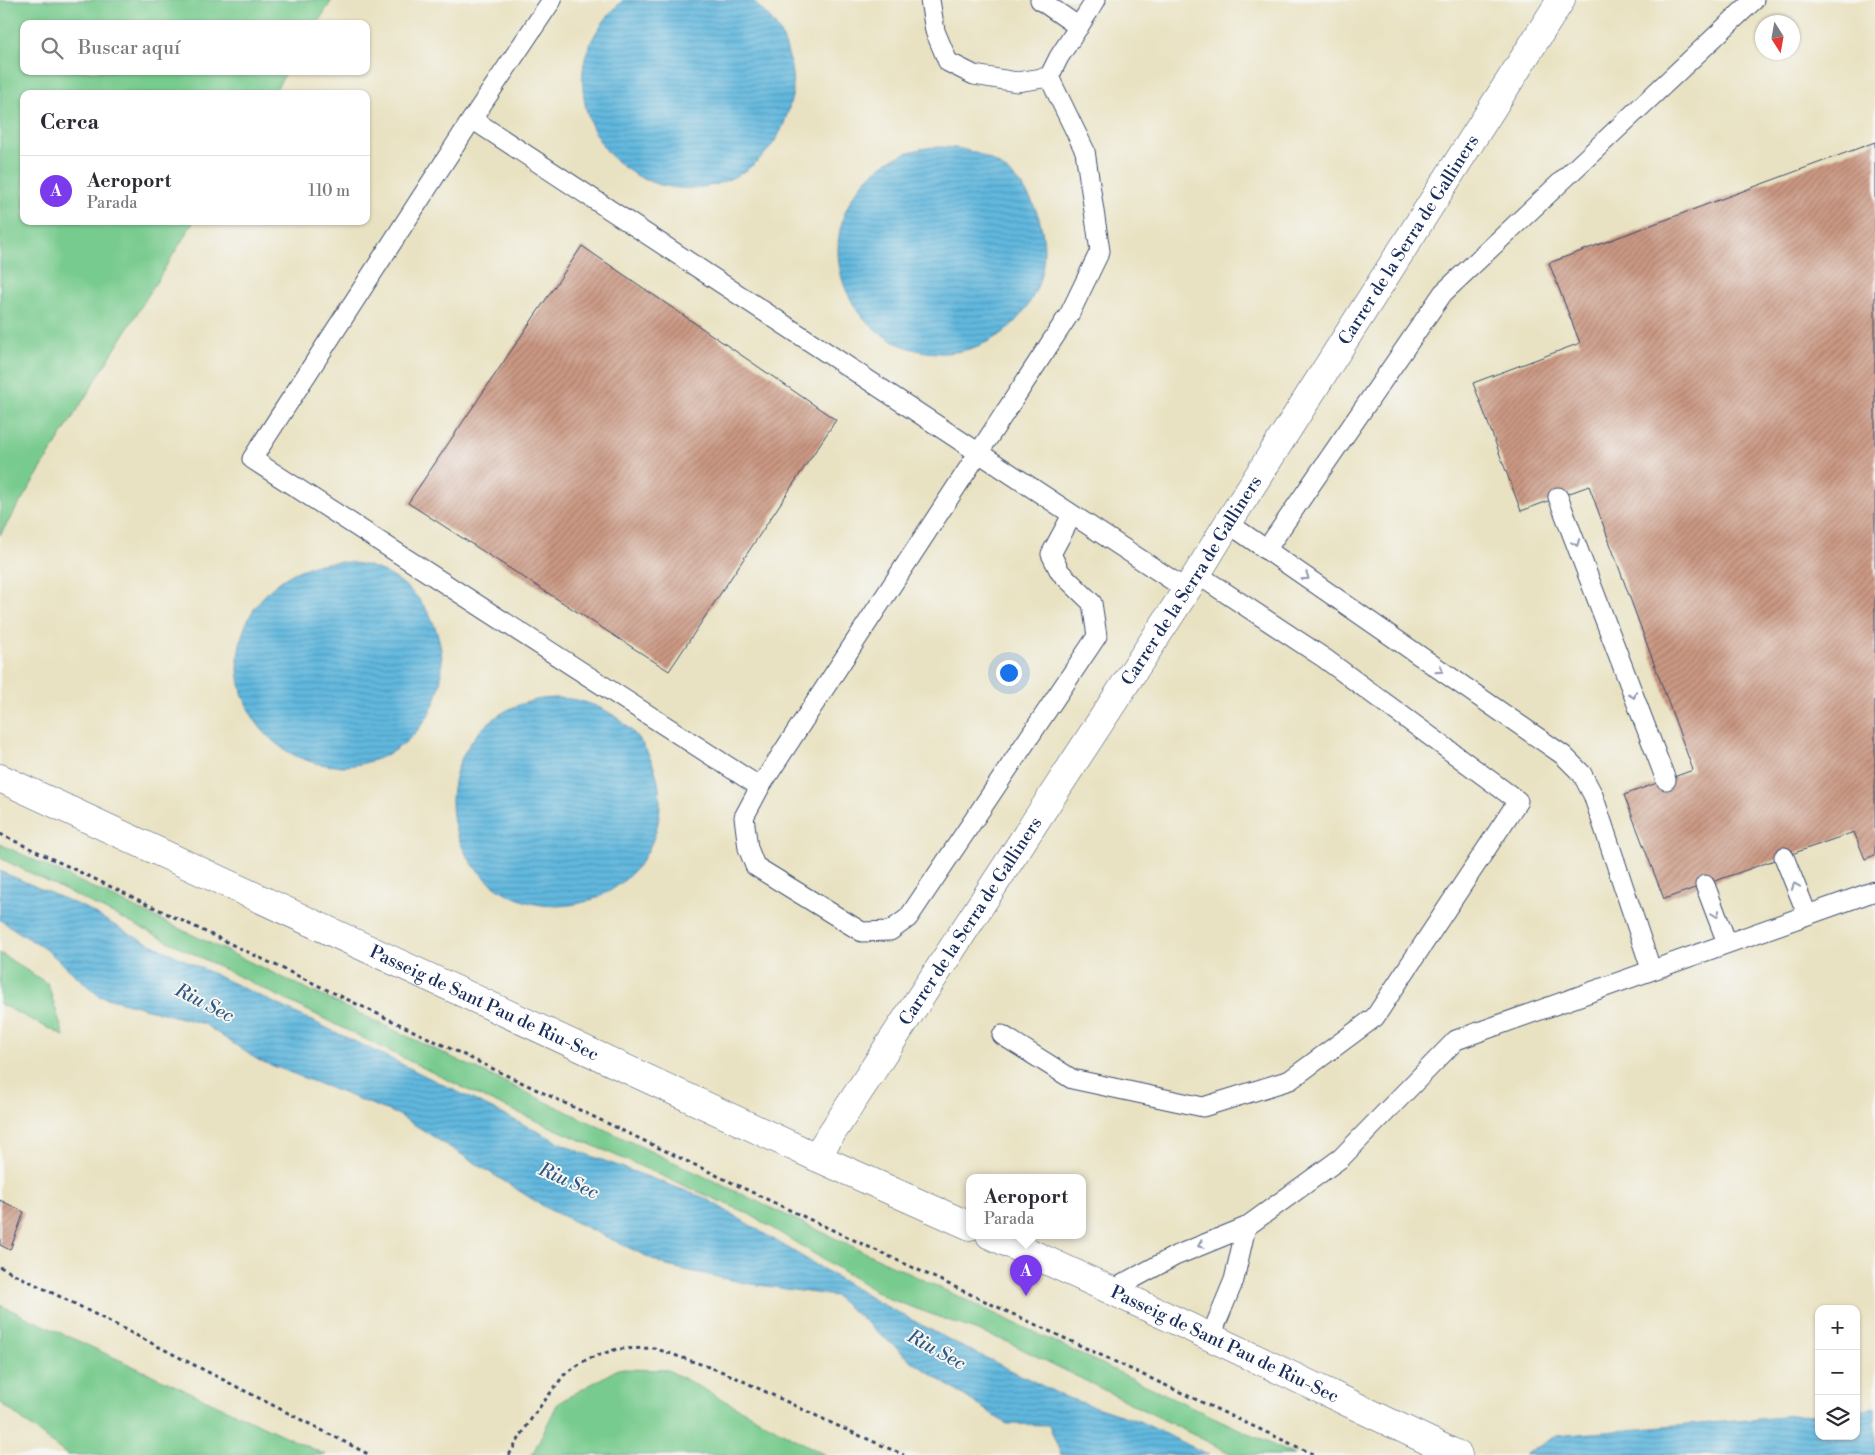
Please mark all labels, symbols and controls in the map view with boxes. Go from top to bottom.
north arrow [1755,15,1800,60]
search box [20,20,370,75]
icon: search [38,34,66,62]
text: Buscar aquí [78,36,180,60]
text: Cerca [40,110,99,136]
street label: Carrer de la Serra de Galliners [1333,130,1484,349]
text: Aeroport [87,169,171,193]
text: A [50,181,62,201]
text: 110 m [308,181,350,201]
text: Parada [87,193,137,213]
street label: Carrer de la Serra de Galliners [1116,471,1267,690]
one-way arrow [1570,538,1580,547]
one-way arrow [1300,571,1310,580]
your location [996,660,1022,686]
one-way arrow [1434,664,1444,673]
one-way arrow [1627,690,1637,699]
street label: Carrer de la Serra de Galliners [894,812,1047,1030]
one-way arrow [1791,882,1801,890]
one-way arrow [1710,909,1720,918]
street label: Passeig de Sant Pau de Riu-Sec [366,940,602,1066]
water label: Riu Sec [170,977,238,1028]
water label: Riu Sec [534,1157,602,1205]
popup [966,1174,1086,1239]
text: Aeroport [984,1185,1068,1209]
text: Parada [984,1209,1034,1229]
one-way arrow [1197,1239,1206,1249]
pin: A [1010,1255,1042,1296]
street label: Passeig de Sant Pau de Riu-Sec [1107,1281,1343,1408]
map controls [1815,1305,1860,1440]
button: + [1815,1305,1860,1350]
water label: Riu Sec [902,1324,970,1376]
button: − [1815,1350,1860,1395]
button: layers [1815,1395,1860,1440]

